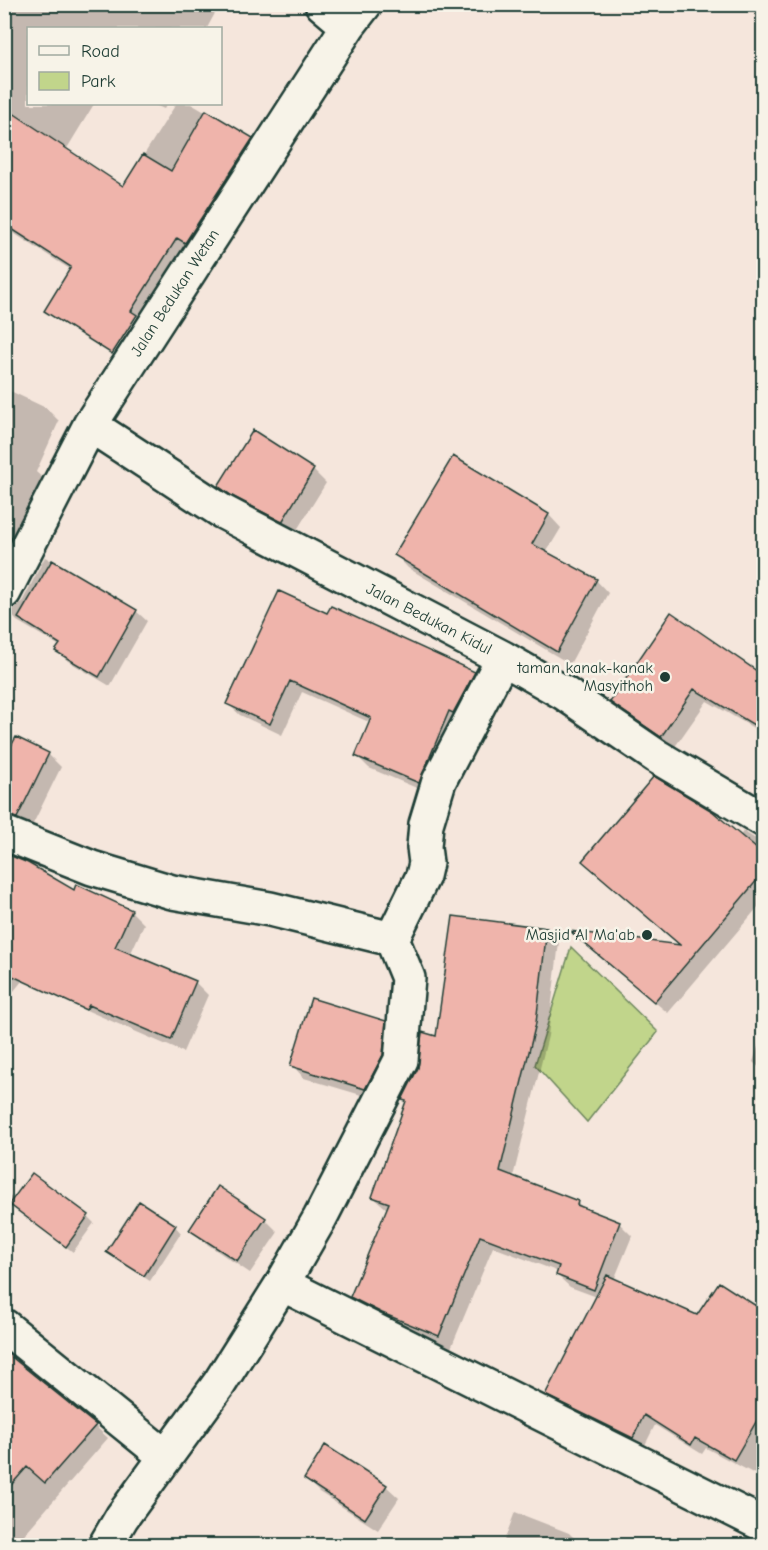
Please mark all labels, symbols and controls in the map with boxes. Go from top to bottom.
legend [27,27,222,105]
text: Road [81,41,120,62]
text: Park [81,71,116,92]
street label: Jalan Bedukan Wetan [127,226,223,360]
street label: Jalan Bedukan Kidul [363,579,495,659]
place label: taman kanak-kanak Masyithoh [516,659,653,695]
marker: taman kanak-kanak Masyithoh [658,670,672,684]
place label: Masjid Al Ma'ab [526,926,635,944]
marker: Masjid Al Ma'ab [640,928,654,942]

